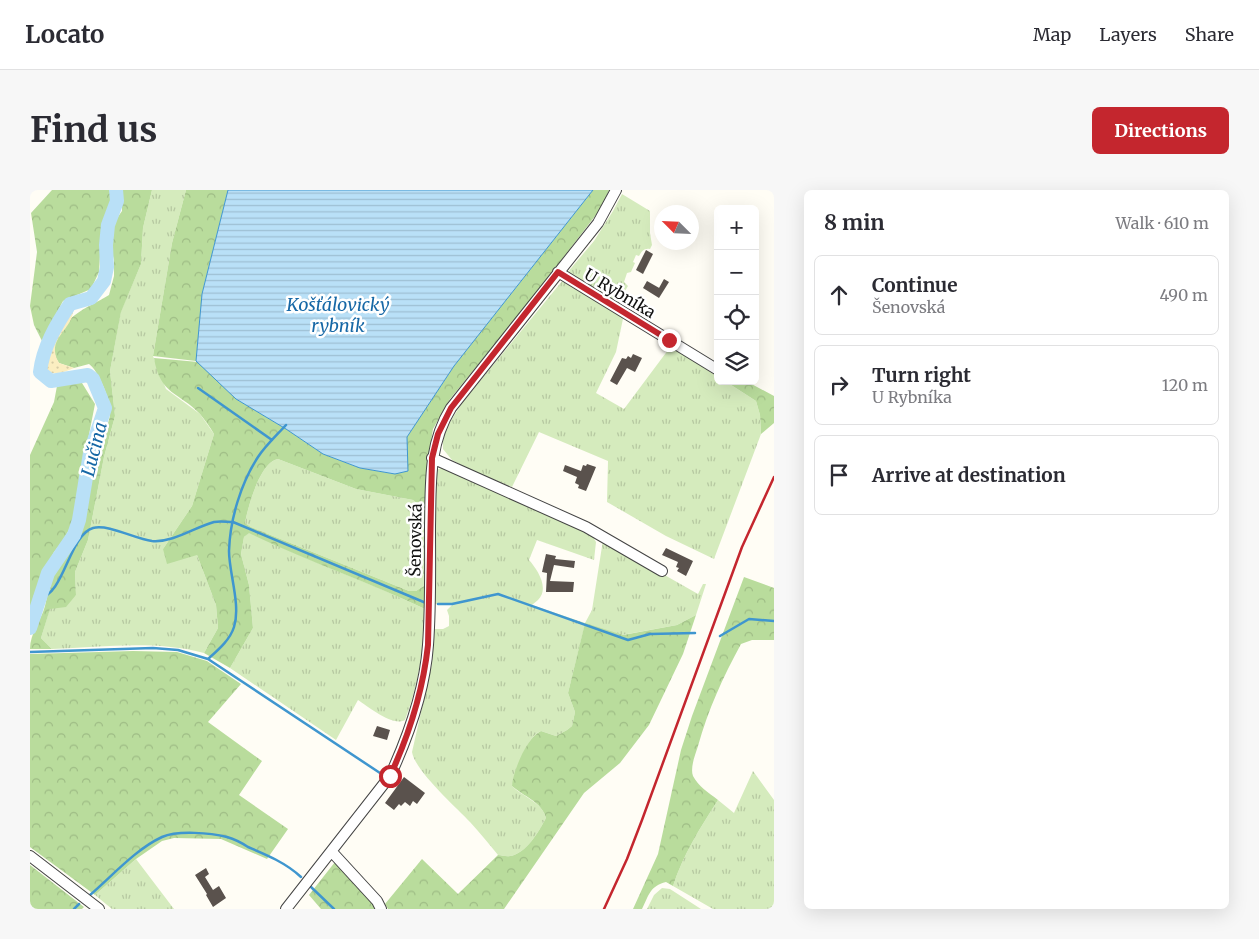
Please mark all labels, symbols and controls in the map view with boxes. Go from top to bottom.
text: Locato [25,19,104,50]
text: Map [1033,23,1071,46]
text: Layers [1099,23,1157,46]
text: Share [1185,23,1234,46]
button: Directions [1092,107,1229,154]
text: Find us [30,108,157,152]
north arrow [654,205,699,250]
map controls [714,205,759,385]
button: + [714,205,759,250]
text: 8 min [824,209,885,236]
text: Walk · 610 m [1115,213,1209,233]
button: − [714,250,759,295]
street label: U Rybníka [581,264,660,322]
text: Continue [872,273,958,297]
icon: ahead [825,281,853,309]
text: 490 m [1159,285,1208,305]
water label: Košťálovický rybník [285,293,390,337]
button: locate [714,295,759,340]
text: Šenovská [872,297,945,317]
route end [658,329,681,352]
button: layers [714,340,759,385]
text: Turn right [872,363,971,387]
icon: right [825,371,853,399]
text: 120 m [1162,375,1208,395]
text: U Rybníka [872,387,952,407]
water label: Lučina [76,419,112,479]
icon: arrive [825,461,853,489]
text: Arrive at destination [872,463,1066,487]
street label: Šenovská [404,503,426,577]
route start [379,765,402,788]

